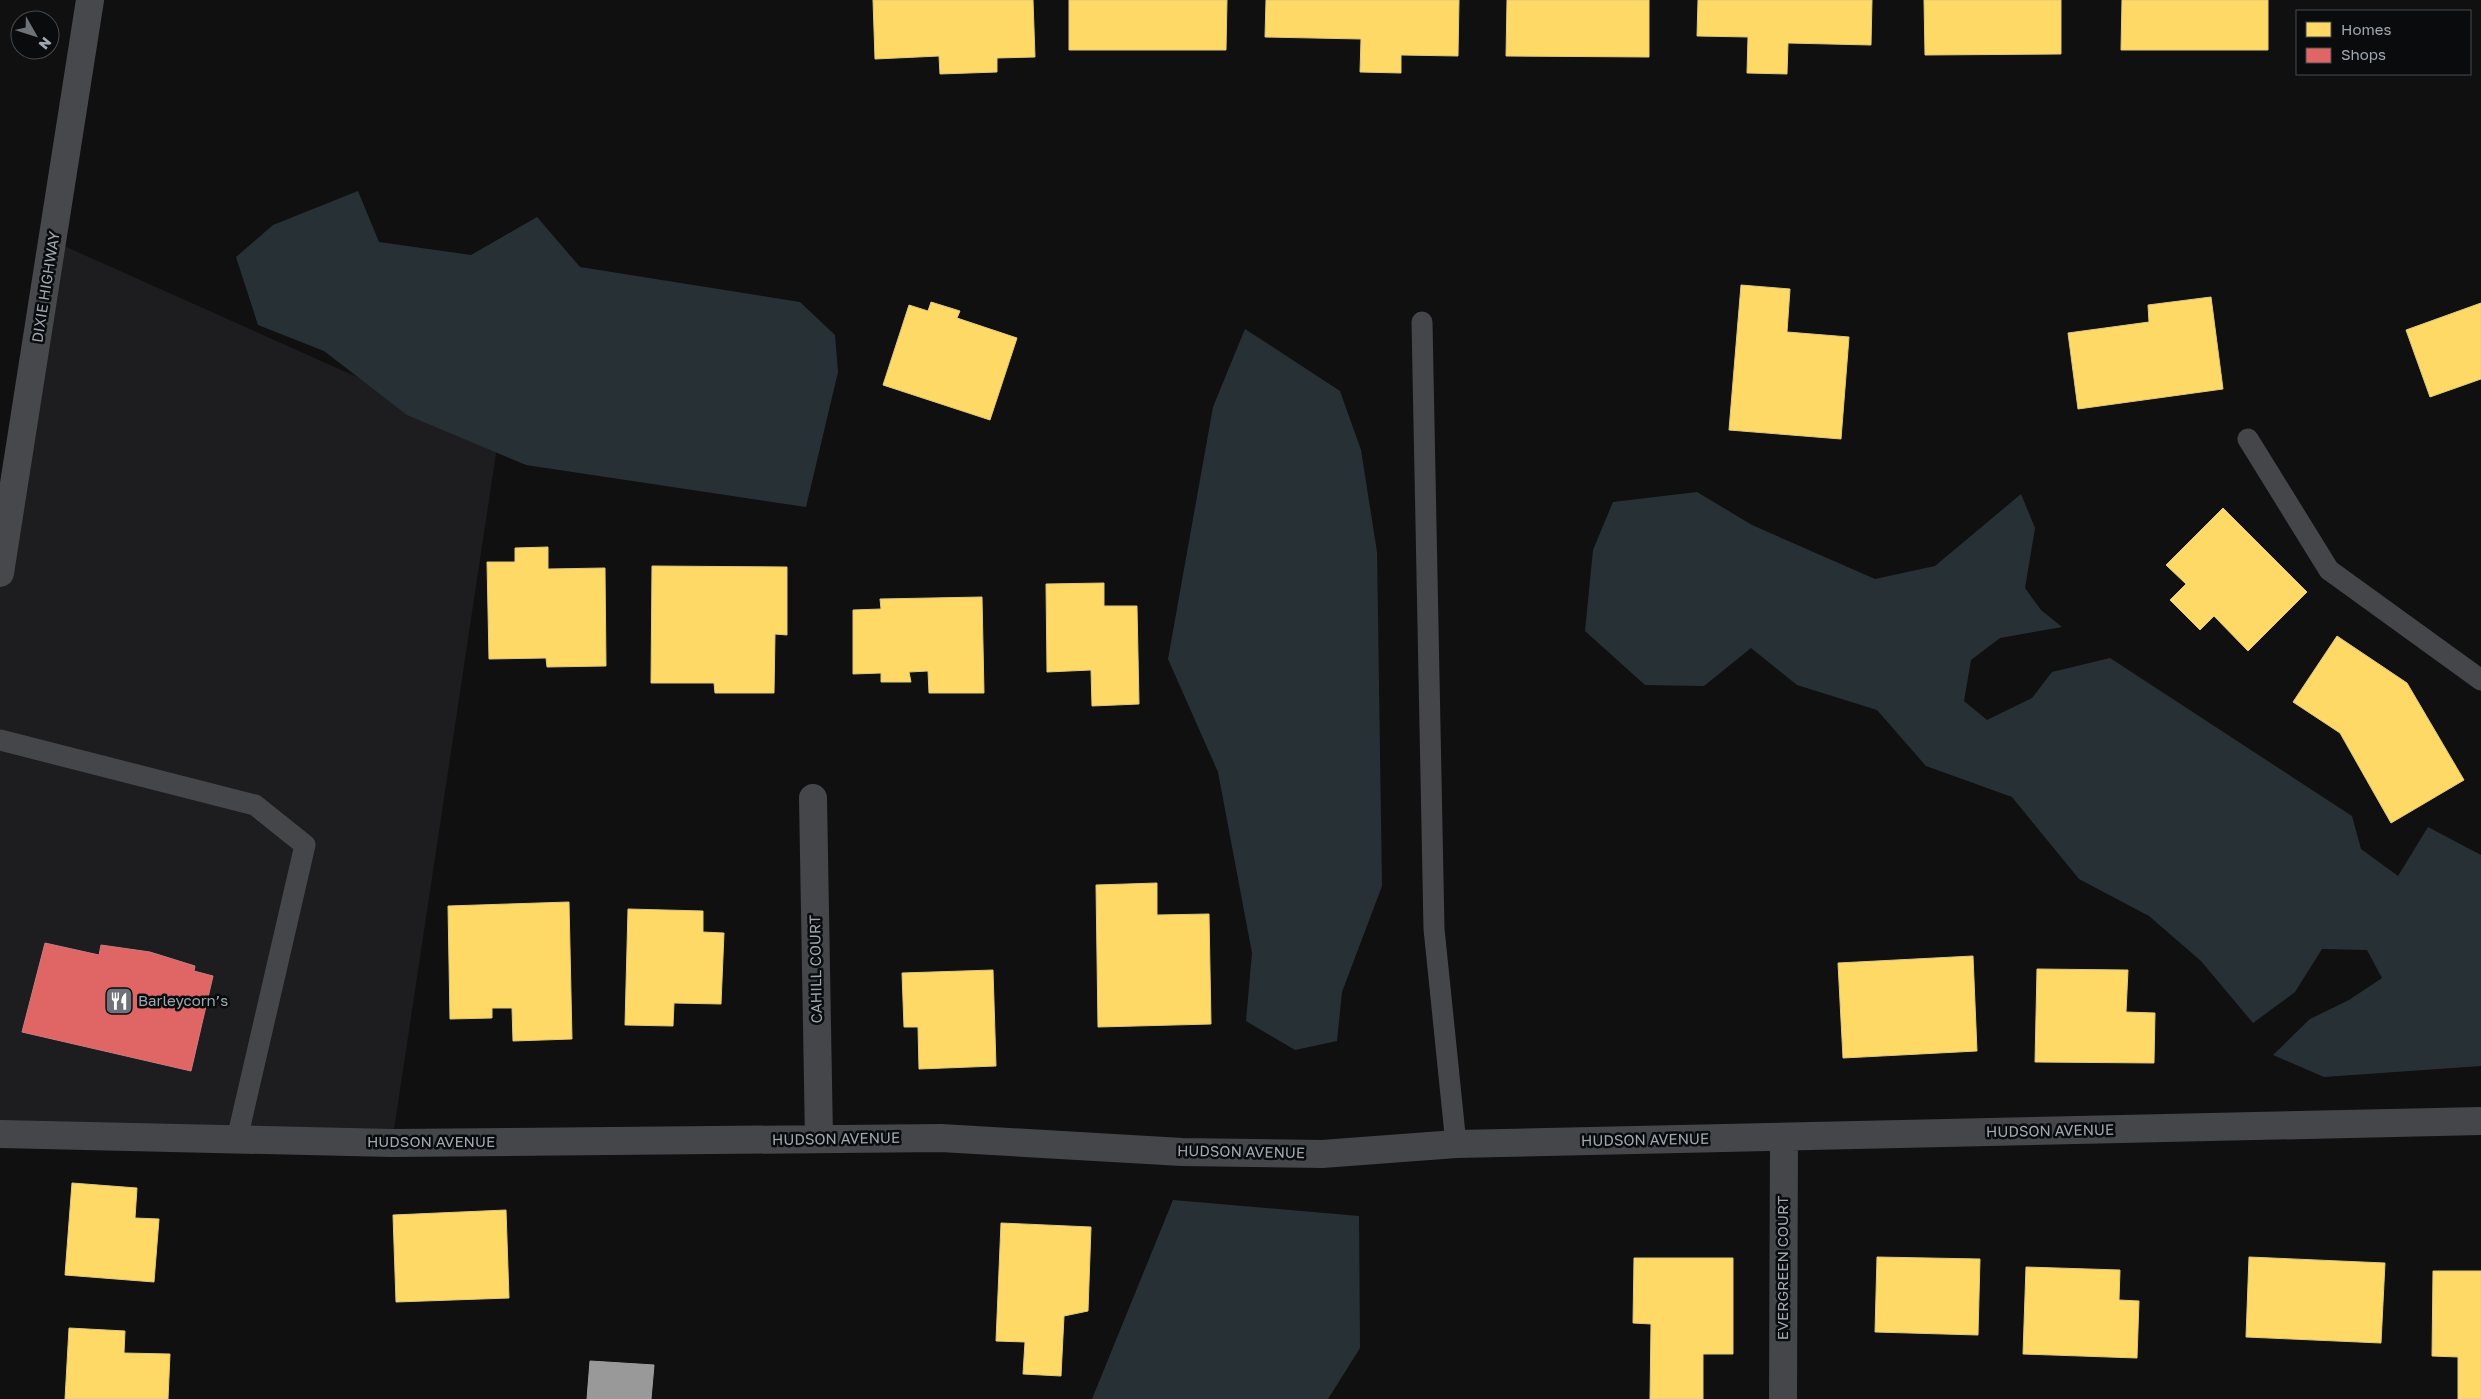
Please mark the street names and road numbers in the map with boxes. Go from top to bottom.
street label: DIXIE HIGHWAY [27,230,63,344]
street label: CAHILL COURT [805,915,825,1023]
street label: HUDSON AVENUE [1986,1120,2114,1140]
street label: HUDSON AVENUE [772,1128,900,1148]
street label: HUDSON AVENUE [1581,1129,1709,1149]
street label: HUDSON AVENUE [367,1132,495,1150]
street label: HUDSON AVENUE [1177,1141,1305,1161]
street label: EVERGREEN COURT [1773,1196,1791,1340]

